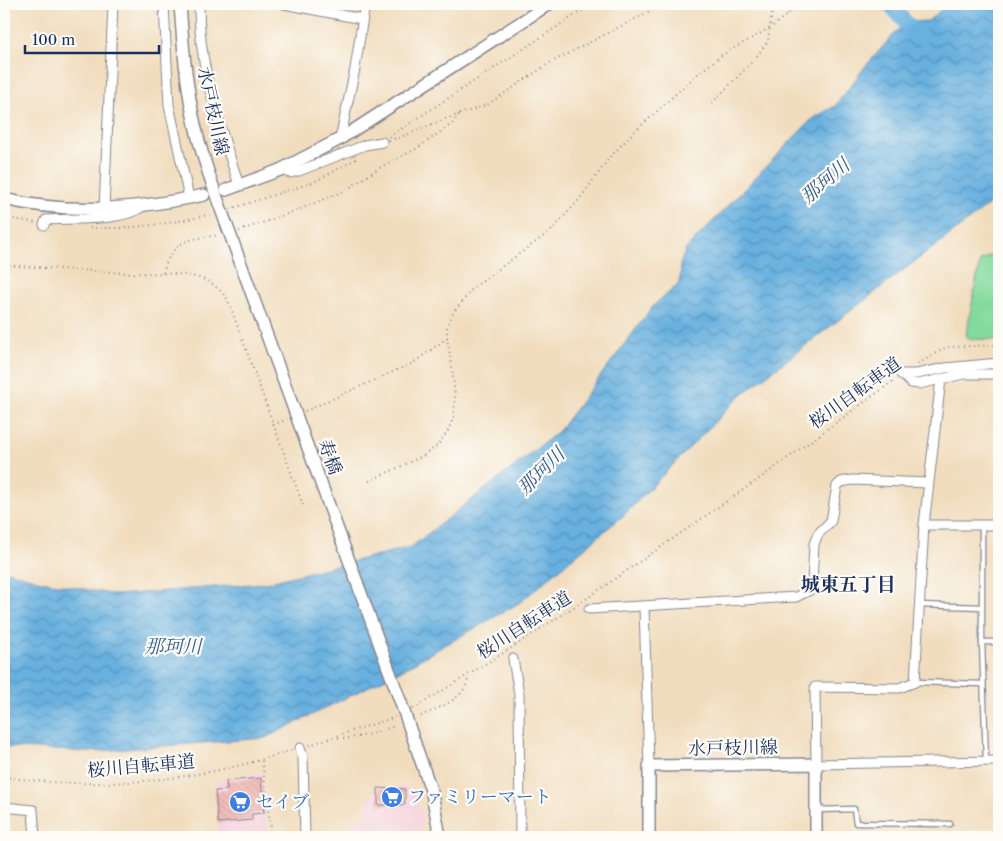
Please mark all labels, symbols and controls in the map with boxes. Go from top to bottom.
scale bar [25,22,159,54]
text: 100 m [32,30,75,49]
street label: 水戸枝川線 [193,65,233,157]
water label: 那珂川 [796,152,856,208]
street label: 桜川自転車道 [805,352,905,434]
street label: 寿橋 [314,436,346,478]
water label: 那珂川 [513,441,571,499]
district label: 城東五丁目 [800,573,896,596]
street label: 桜川自転車道 [473,586,575,664]
water label: 那珂川 [144,635,203,658]
street label: 水戸枝川線 [688,736,778,760]
street label: 桜川自転車道 [86,750,196,782]
supermarket icon: ファミリーマート [380,785,404,809]
place label: ファミリーマート [408,786,552,808]
supermarket icon: セイブ [228,790,252,814]
place label: セイブ [256,791,309,813]

